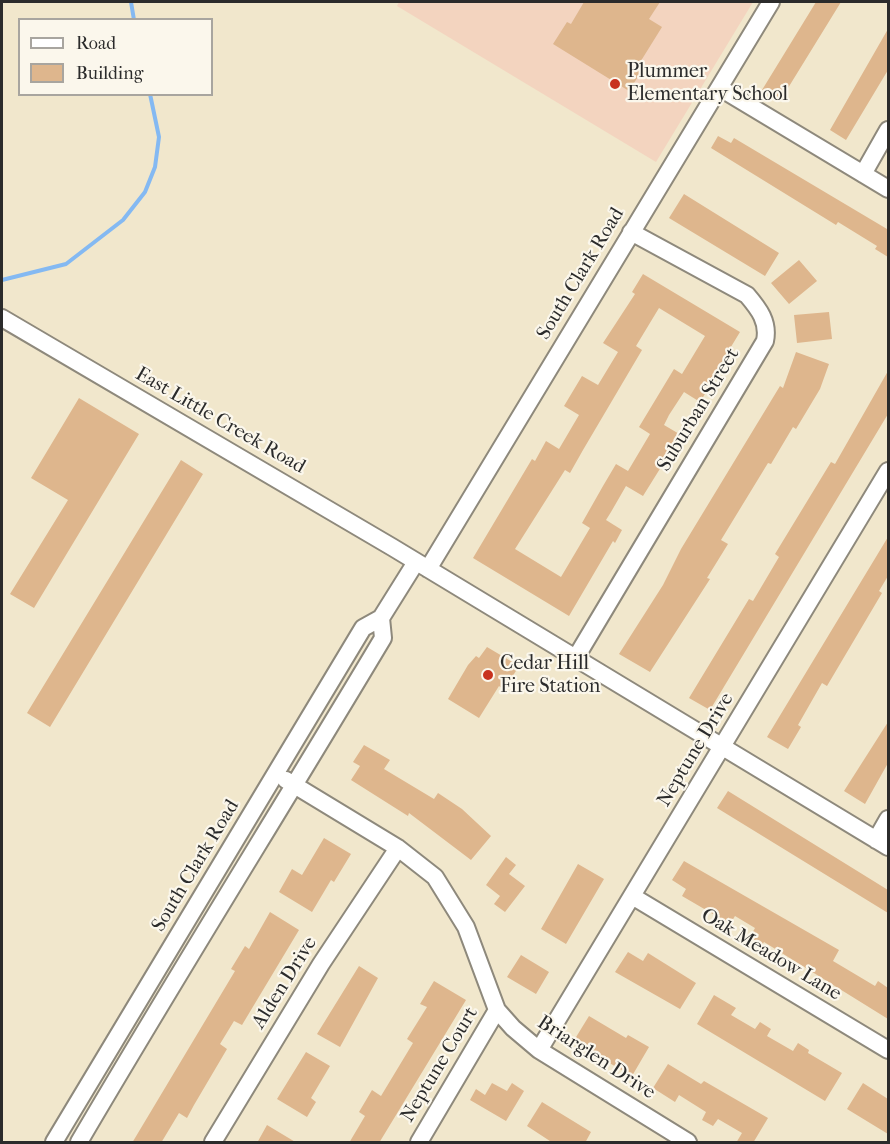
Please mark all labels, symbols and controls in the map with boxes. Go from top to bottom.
legend [18,18,213,96]
text: Road [76,33,116,54]
place label: Plummer Elementary School [627,60,788,107]
text: Building [76,63,143,84]
marker: Plummer Elementary School [608,77,622,91]
street label: South Clark Road [532,204,630,344]
street label: Suburban Street [653,344,745,476]
street label: East Little Creek Road [131,362,309,480]
place label: Cedar Hill Fire Station [500,652,600,699]
marker: Cedar Hill Fire Station [481,668,495,682]
street label: Neptune Drive [653,689,739,811]
street label: South Clark Road [147,796,245,936]
street label: Oak Meadow Lane [696,904,846,1006]
street label: Alden Drive [247,933,323,1033]
street label: Neptune Court [396,1003,484,1127]
street label: Briarglen Drive [533,1011,659,1105]

